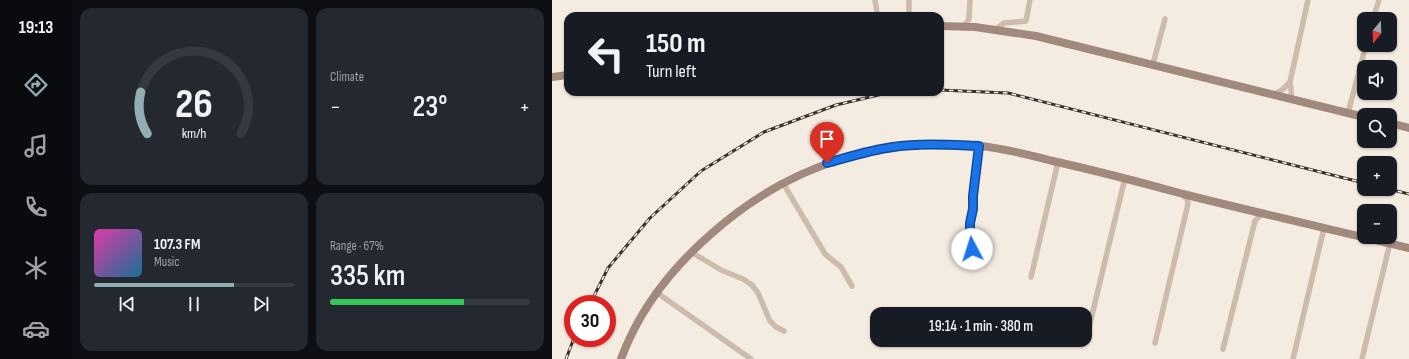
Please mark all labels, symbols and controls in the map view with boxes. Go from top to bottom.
north arrow [1357,12,1397,52]
map controls [1357,12,1397,244]
text: 19:13 [19,17,53,38]
text: 150 m [646,27,706,60]
icon: left [580,28,632,80]
button: sound [1357,60,1397,100]
text: Turn left [646,61,697,82]
text: Climate [330,69,364,85]
icon: directions [22,71,50,99]
text: 26 [175,80,213,129]
text: 23° [412,89,448,125]
text: − [330,94,341,121]
text: + [519,94,530,121]
button: search [1357,108,1397,148]
pin [810,122,844,163]
text: km/h [182,125,206,142]
icon: arrive [816,128,838,150]
icon: music [22,132,50,160]
button: + [1357,156,1397,196]
icon: phone [22,193,50,221]
button: − [1357,204,1397,244]
position arrow [951,228,993,270]
text: 107.3 FM [154,235,200,254]
text: Range · 67% [330,238,384,254]
icon: climate [22,254,50,282]
text: Music [154,254,179,270]
text: 335 km [330,258,405,294]
icon: previous [116,293,138,315]
icon: pause [183,293,205,315]
icon: next [250,293,272,315]
speed limit sign: 30 [564,295,616,347]
icon: car [22,315,50,343]
text: 19:14 · 1 min · 380 m [929,317,1033,336]

